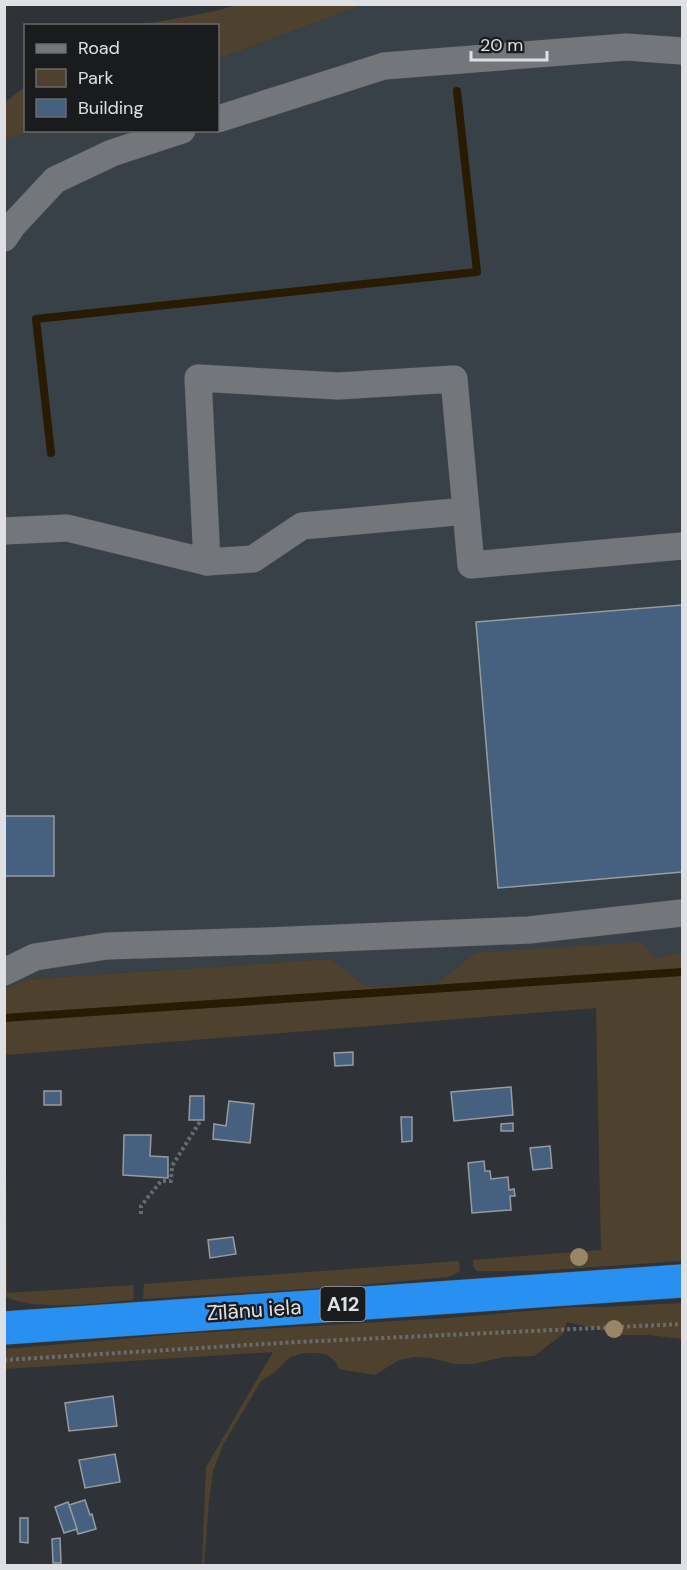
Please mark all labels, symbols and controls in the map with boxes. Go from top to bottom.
legend [24,24,219,132]
scale bar [471,24,548,62]
text: 20 m [480,33,523,57]
text: Road [78,36,120,60]
text: Park [78,66,114,90]
text: Building [78,96,143,120]
road number: A12 [320,1287,366,1321]
street label: Zīlānu iela [206,1293,302,1327]

